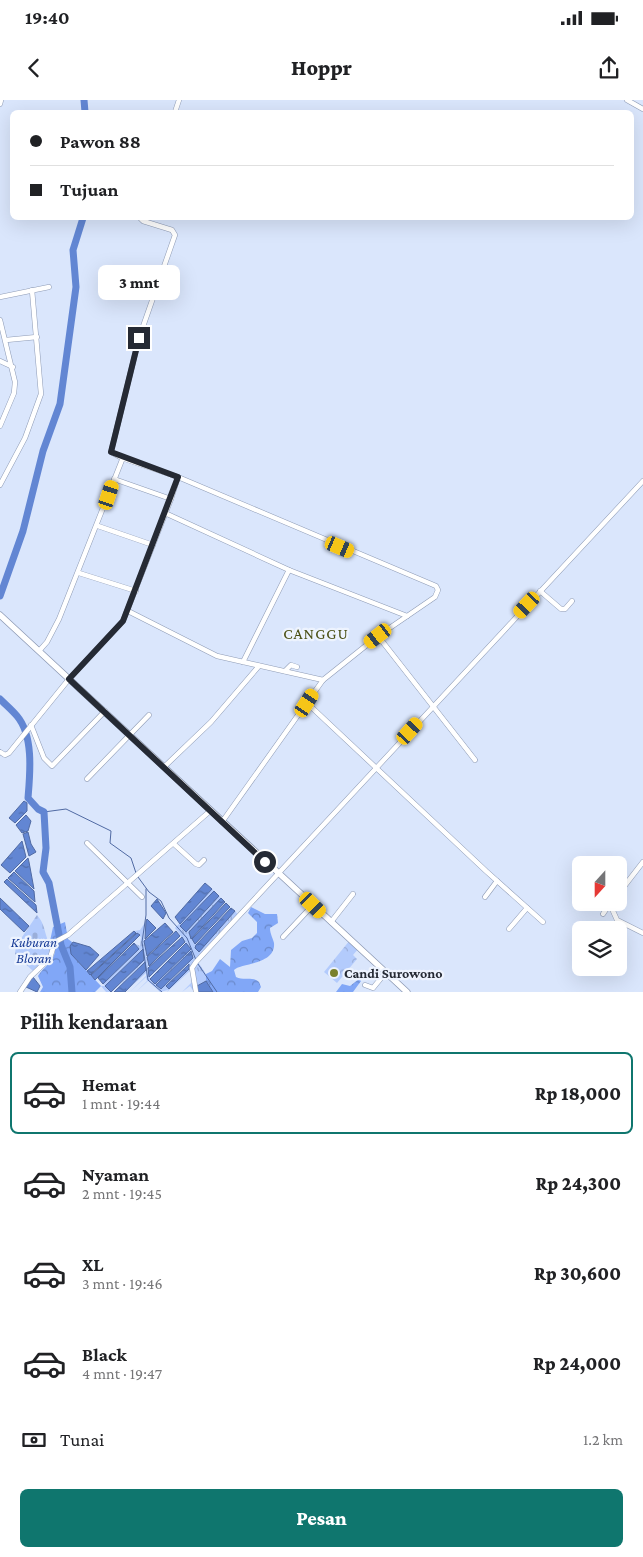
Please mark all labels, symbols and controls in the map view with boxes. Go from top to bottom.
text: 19:40 [25,7,70,28]
icon: back [20,54,48,82]
icon: share [595,54,623,82]
text: Hoppr [291,55,352,80]
text: Pawon 88 [60,131,141,152]
text: Tujuan [60,179,118,200]
callout: 3 mnt [98,266,180,300]
text: 3 mnt [119,274,159,291]
route end [128,327,150,349]
car [97,478,120,512]
car [323,534,356,560]
car [511,589,542,621]
car [361,621,394,651]
district label: CANGGU [283,625,349,642]
car [292,686,321,720]
car [394,715,425,747]
route start [254,851,276,873]
north arrow [572,856,628,911]
map controls [572,856,627,976]
car [296,889,329,921]
button: layers [572,921,627,976]
park label: Kuburan Bloran [11,934,57,966]
place label: Candi Surowono [344,965,443,981]
marker: Candi Surowono [328,967,340,979]
text: Pilih kendaraan [20,1009,168,1034]
icon: car [22,1071,67,1116]
text: Hemat [82,1074,136,1095]
text: Rp 18,000 [535,1083,621,1104]
text: 1 mnt · 19:44 [82,1095,160,1112]
icon: car [22,1161,67,1206]
text: Nyaman [82,1164,149,1185]
text: Rp 24,300 [535,1173,621,1194]
text: 2 mnt · 19:45 [82,1185,162,1202]
icon: car [22,1251,67,1296]
text: XL [82,1254,104,1275]
text: Rp 30,600 [534,1263,621,1284]
text: 3 mnt · 19:46 [82,1275,163,1292]
icon: car [22,1341,67,1386]
text: Black [82,1344,127,1365]
text: Rp 24,000 [533,1353,621,1374]
text: 4 mnt · 19:47 [82,1365,162,1382]
icon: cash [20,1426,48,1454]
text: Tunai [60,1429,104,1450]
text: 1.2 km [583,1431,623,1448]
button: Pesan [20,1489,623,1547]

